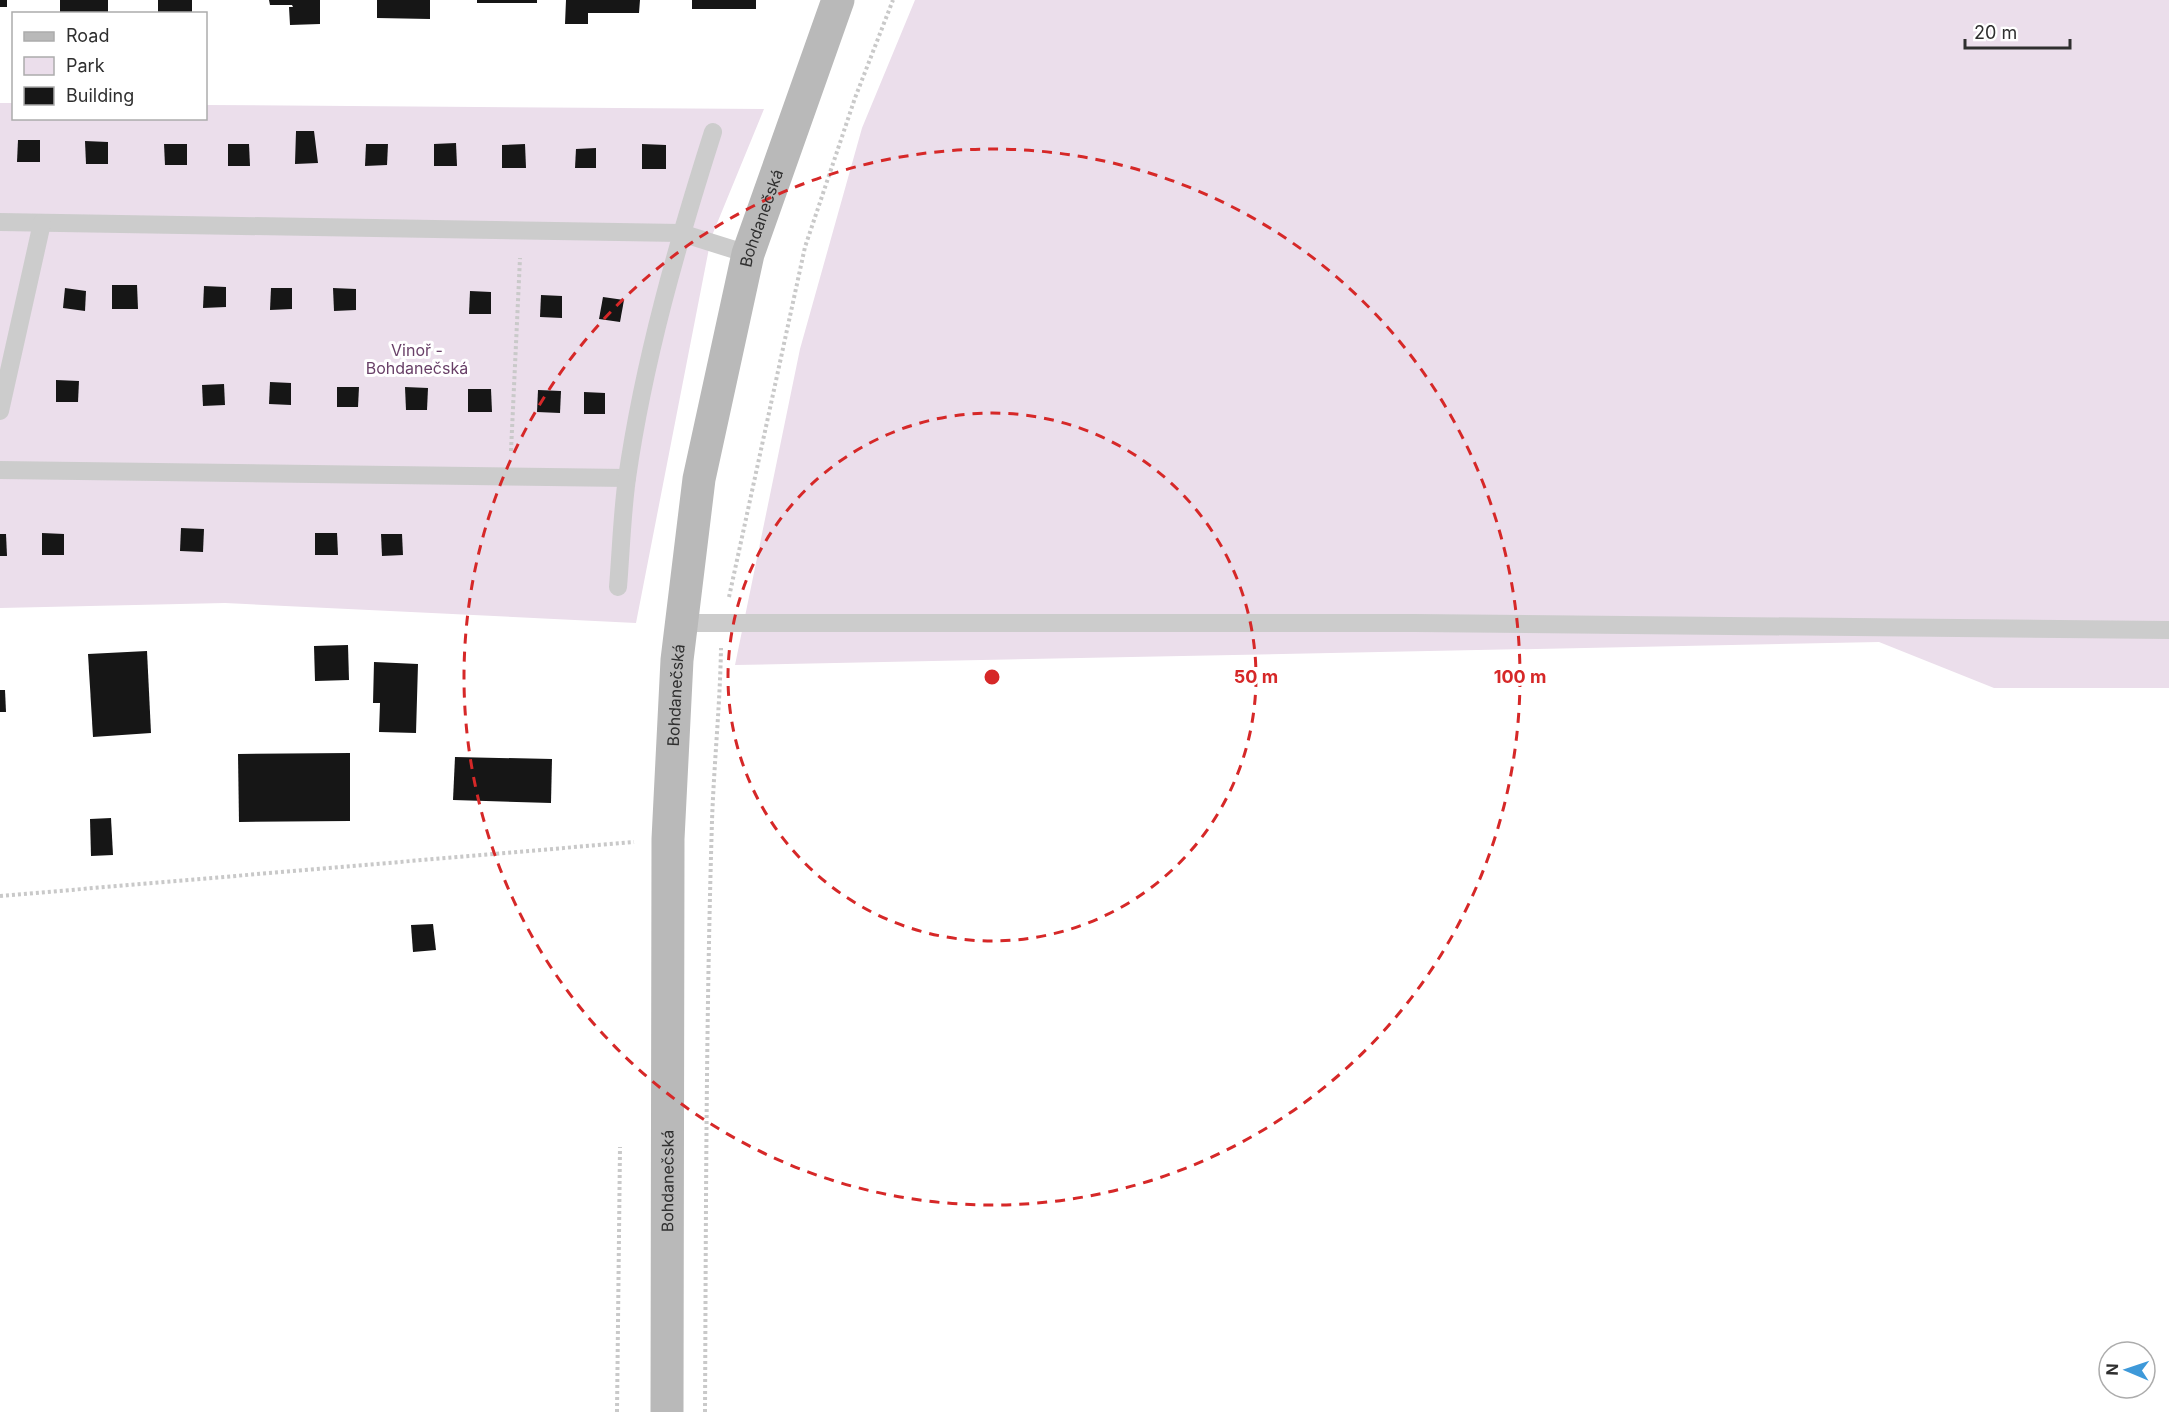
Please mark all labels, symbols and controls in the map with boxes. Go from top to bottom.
legend [12,12,207,120]
scale bar [1965,12,2070,50]
text: 20 m [1974,22,2017,43]
text: Road [66,25,109,46]
text: Park [66,55,105,76]
text: Building [66,85,134,106]
street label: Bohdanečská [735,166,787,269]
park label: Vinoř - Bohdanečská [366,340,468,378]
street label: Bohdanečská [663,643,689,747]
text: 50 m [1234,666,1278,687]
text: 100 m [1494,666,1546,687]
centre of rings [982,667,1002,687]
street label: Bohdanečská [657,1130,677,1232]
north arrow [2097,1340,2157,1400]
text: N [2102,1363,2122,1376]

